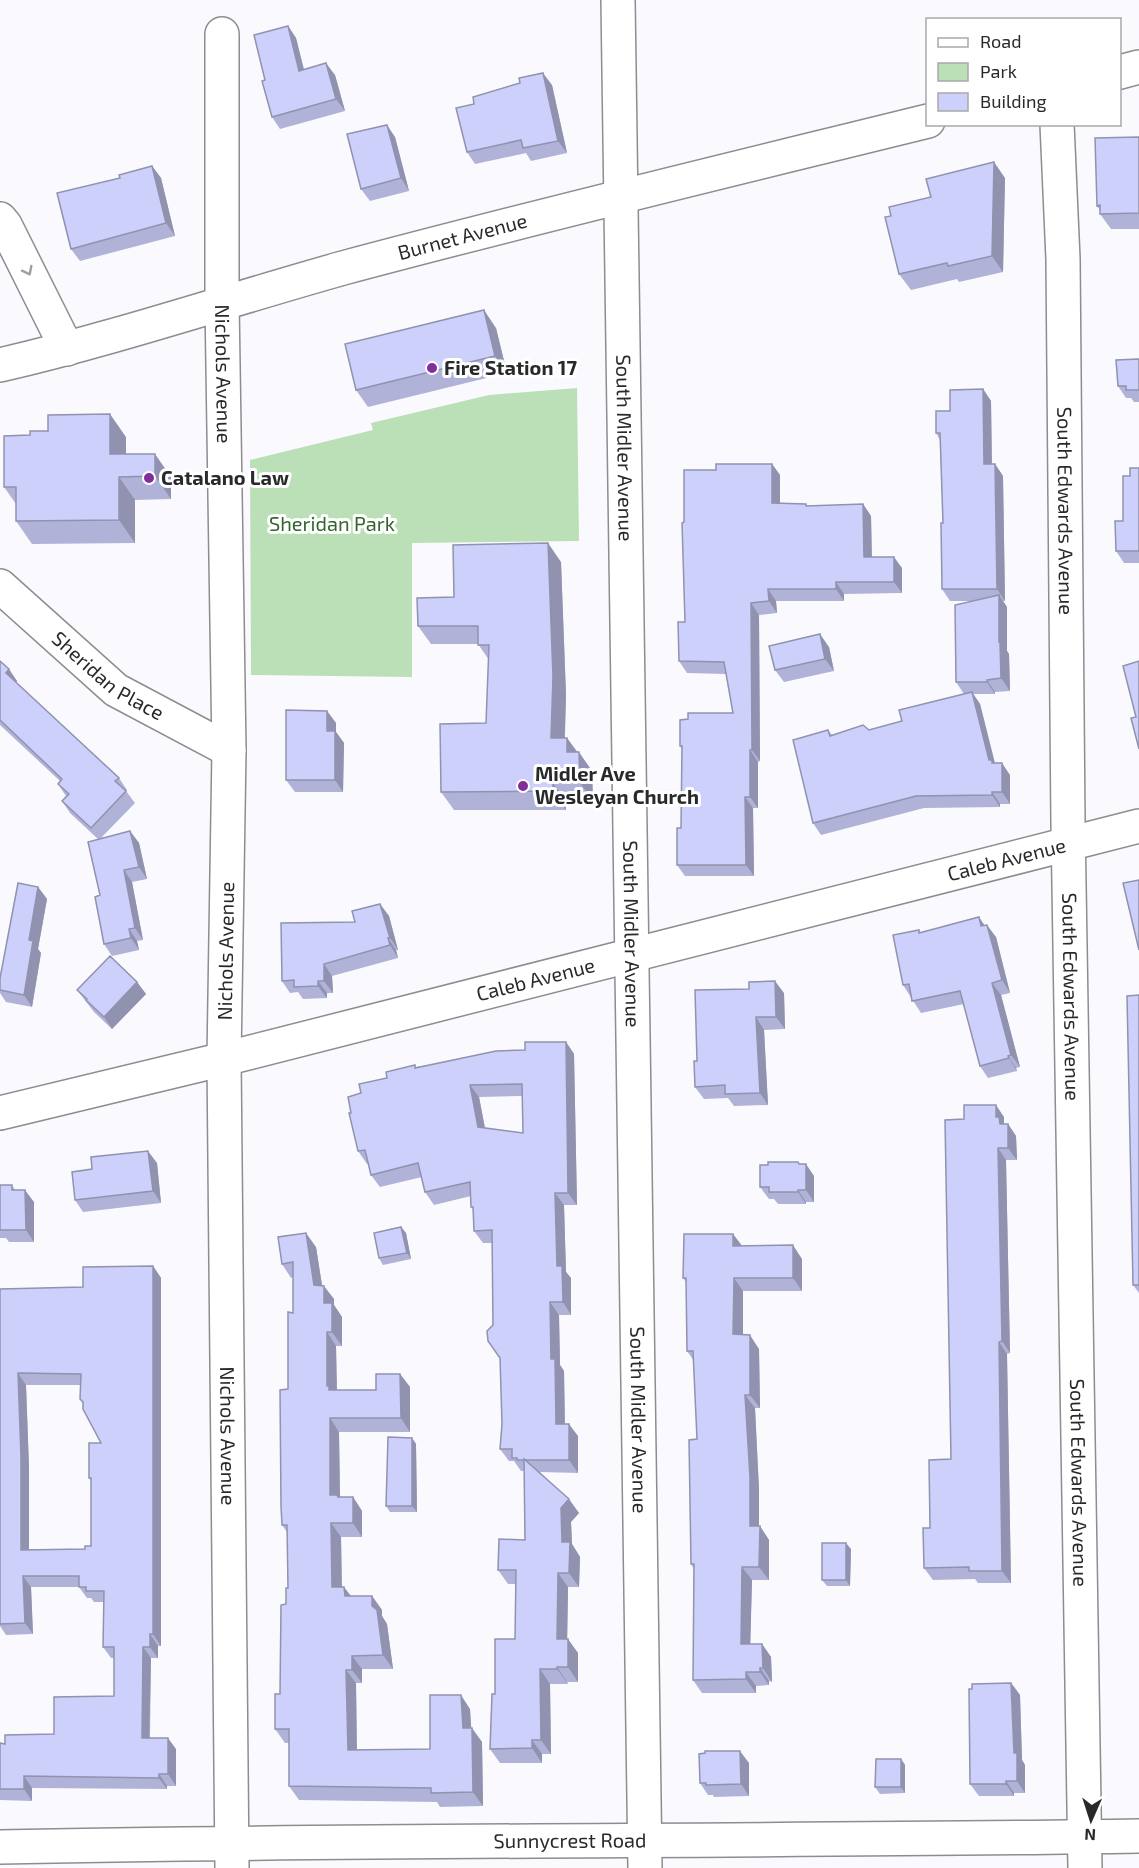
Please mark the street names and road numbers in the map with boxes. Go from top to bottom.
street label: Burnet Avenue [395,208,530,264]
street label: Nichols Avenue [211,304,237,444]
street label: South Midler Avenue [612,354,639,542]
street label: South Edwards Avenue [1053,407,1079,615]
street label: Sheridan Place [48,626,168,724]
street label: Caleb Avenue [945,832,1068,885]
street label: South Midler Avenue [619,840,646,1028]
street label: Nichols Avenue [212,881,238,1021]
street label: South Edwards Avenue [1058,892,1086,1101]
street label: Caleb Avenue [474,952,597,1005]
street label: South Midler Avenue [626,1326,653,1514]
street label: Nichols Avenue [216,1366,241,1506]
street label: South Edwards Avenue [1066,1378,1093,1587]
street label: Sunnycrest Road [493,1827,647,1852]

